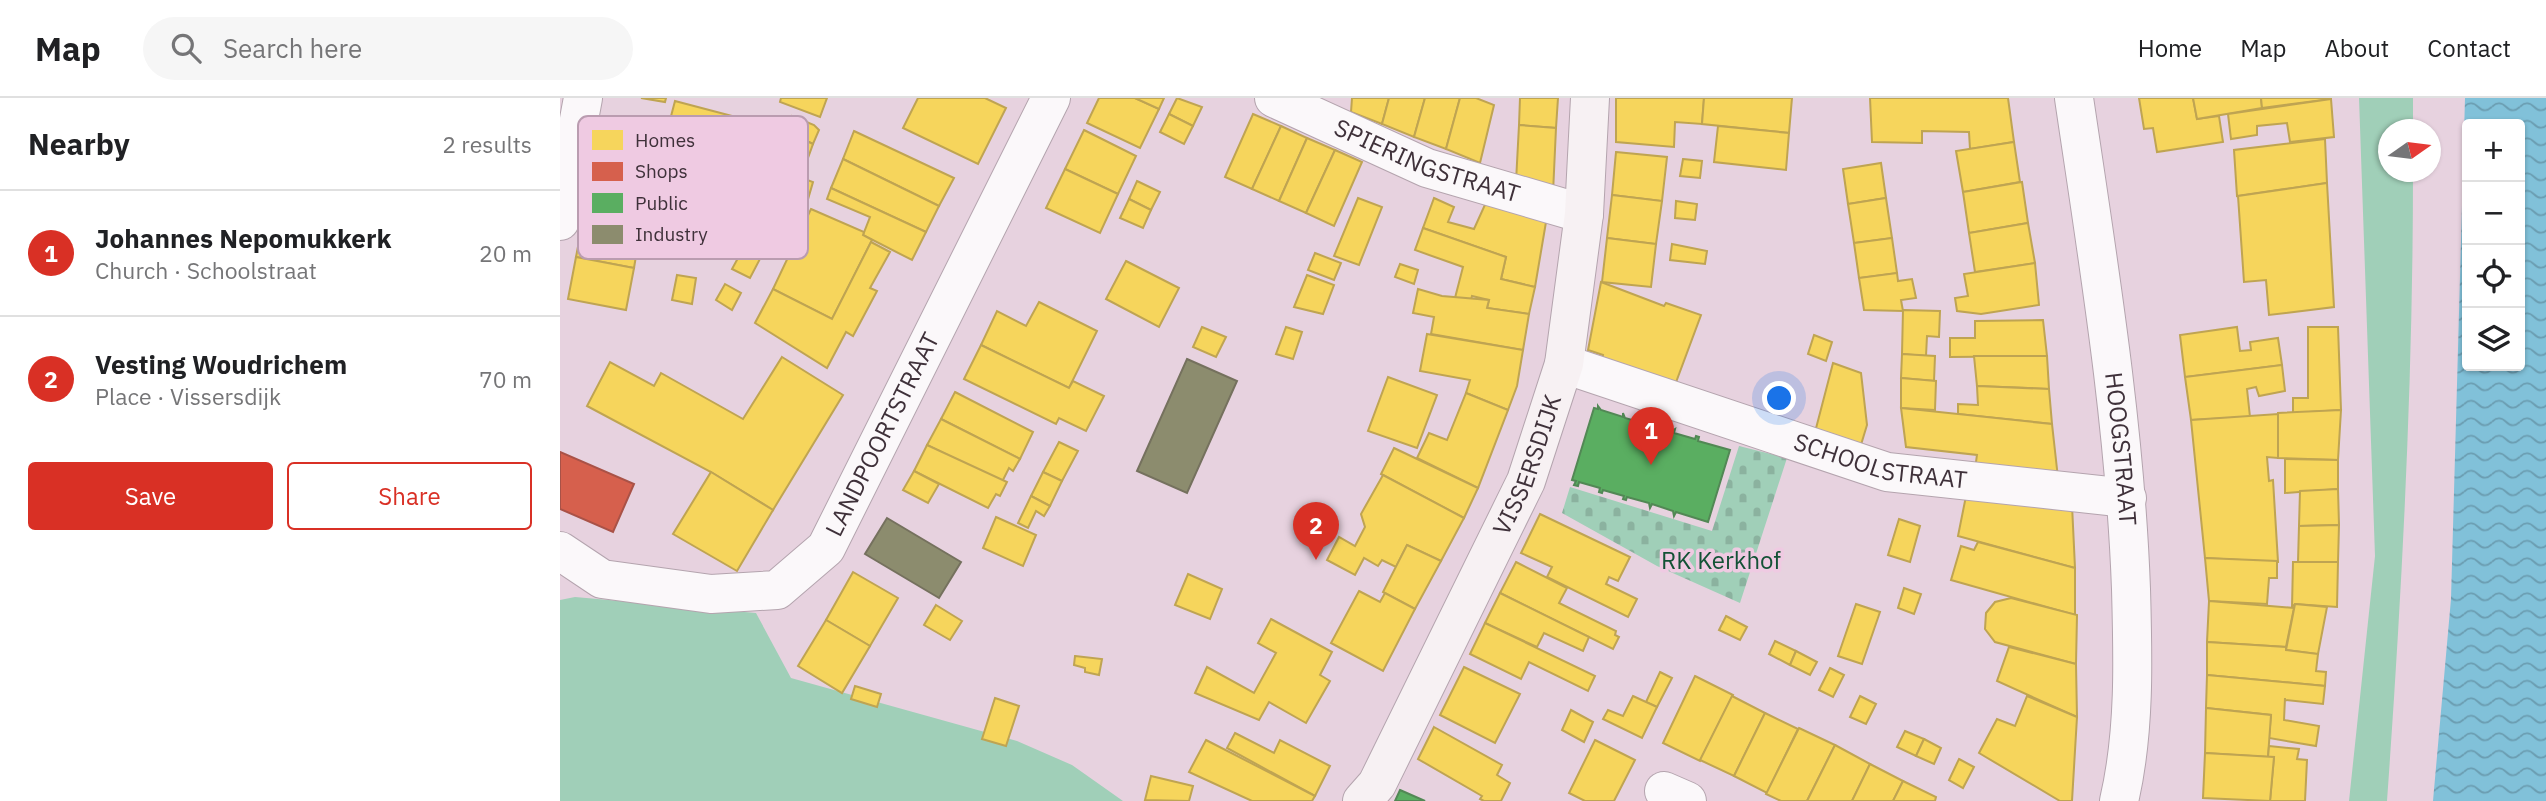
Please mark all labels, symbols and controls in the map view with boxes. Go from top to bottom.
search box [143,17,633,80]
text: Map [35,27,101,70]
icon: search [167,29,205,67]
text: Search here [223,31,362,65]
text: Home [2138,32,2202,64]
text: Map [2240,32,2286,64]
text: About [2324,32,2389,64]
text: Contact [2427,32,2511,64]
street label: SPIERINGSTRAAT [1329,111,1524,210]
legend [578,116,808,259]
north arrow [2378,119,2441,182]
map controls [2462,119,2525,371]
button: + [2462,119,2525,182]
text: Nearby [28,124,130,163]
text: Homes [635,128,695,152]
text: 2 results [442,129,532,159]
text: Shops [635,159,688,183]
button: − [2462,182,2525,245]
text: Public [635,191,688,215]
text: Johannes Nepomukkerk [95,221,391,255]
text: Industry [635,222,708,246]
text: 1 [44,238,58,268]
text: 20 m [479,238,532,268]
button: locate [2462,245,2525,308]
text: Church · Schoolstraat [95,255,317,285]
button: layers [2462,308,2525,371]
street label: LANDPOORTSTRAAT [817,327,946,541]
text: Vesting Woudrichem [95,347,347,381]
text: 2 [44,364,58,394]
text: 70 m [479,364,532,394]
street label: HOOGSTRAAT [2098,370,2145,527]
text: Place · Vissersdijk [95,381,281,411]
your location [1762,381,1796,415]
street label: VISSERSDIJK [1485,390,1568,540]
pin: 1 [1628,407,1674,465]
street label: SCHOOLSTRAAT [1790,425,1969,496]
button: Save [28,462,273,530]
button: Share [287,462,532,530]
pin: 2 [1293,502,1339,560]
park label: RK Kerkhof [1661,544,1781,576]

